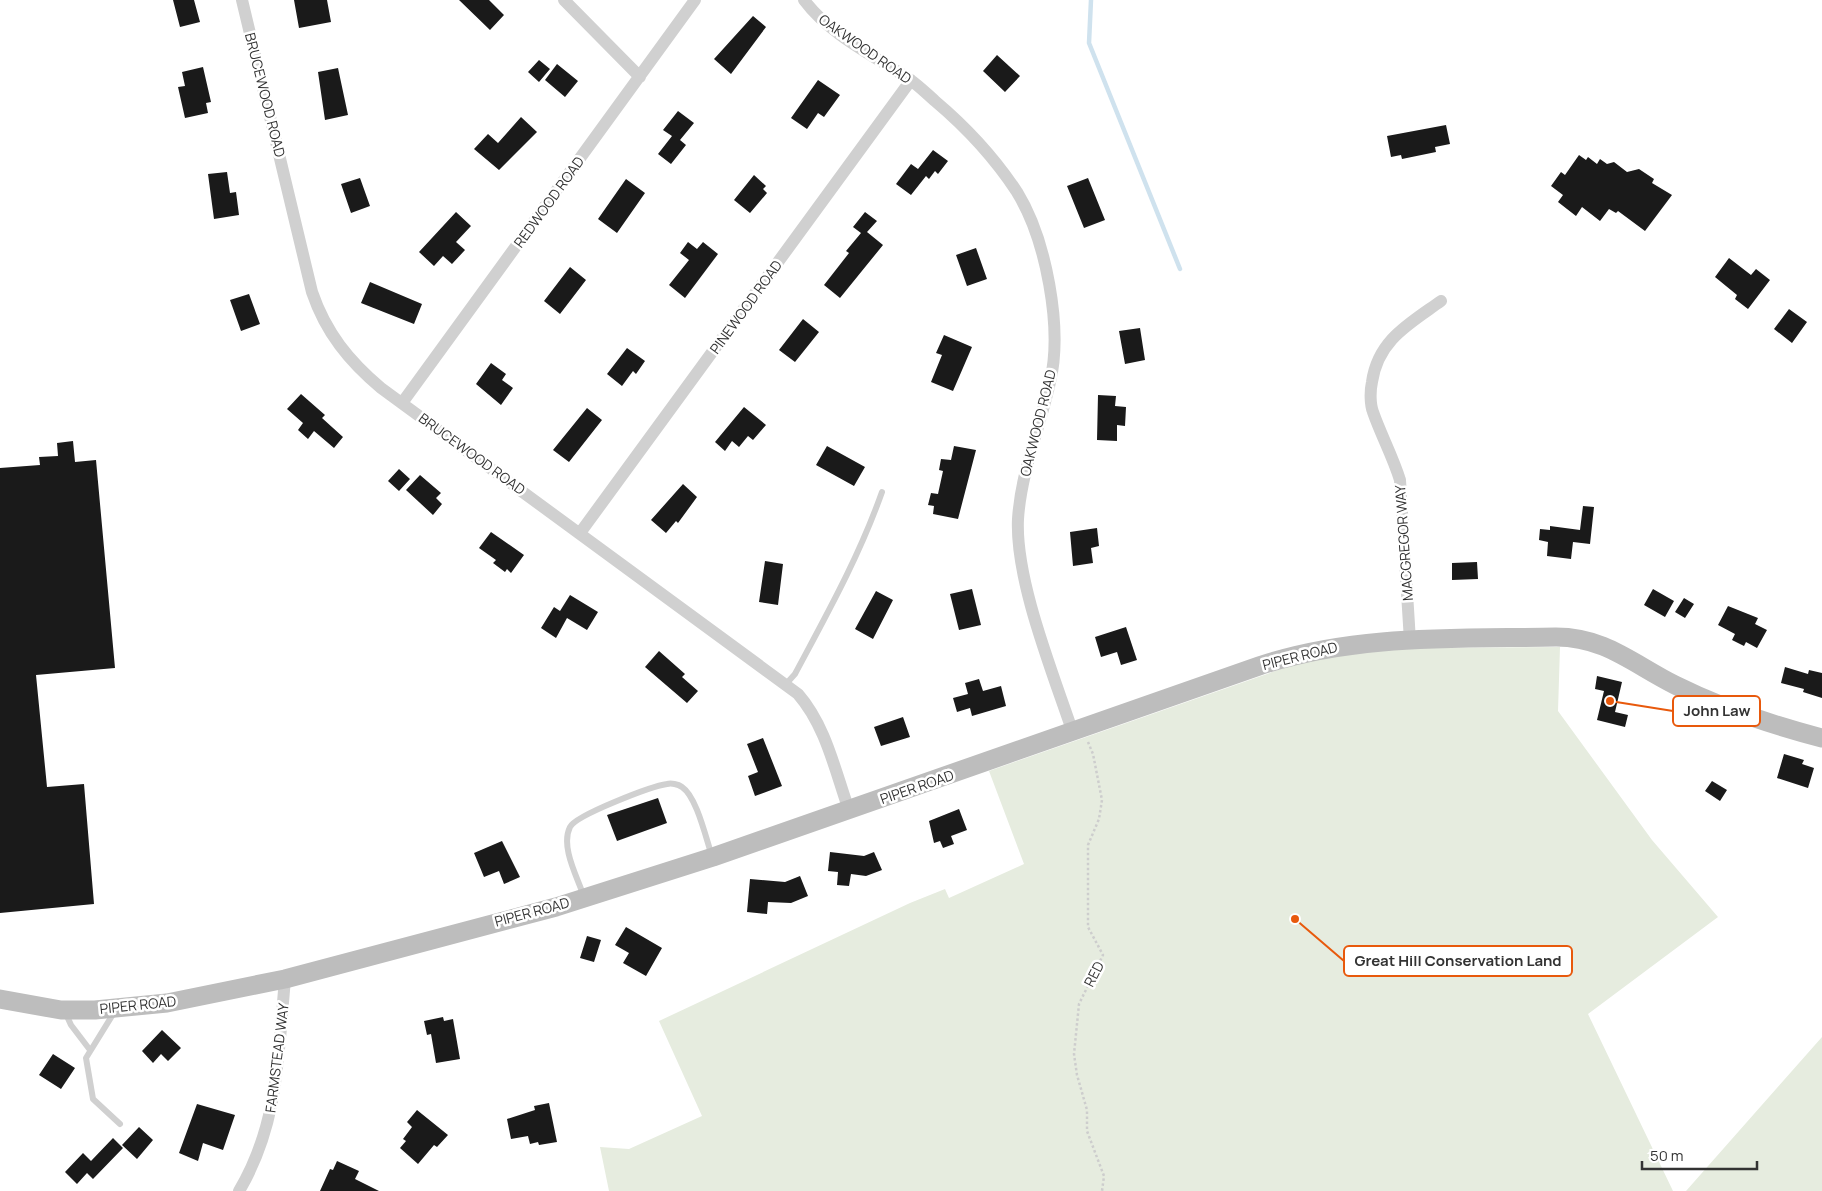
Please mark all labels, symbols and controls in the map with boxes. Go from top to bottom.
street label: OAKWOOD ROAD [815,9,915,88]
street label: BRUCEWOOD ROAD [241,31,290,159]
street label: REDWOOD ROAD [509,152,588,251]
street label: PINEWOOD ROAD [705,256,786,357]
street label: OAKWOOD ROAD [1015,368,1060,478]
street label: BRUCEWOOD ROAD [415,408,529,499]
street label: MACGREGOR WAY [1390,484,1417,602]
street label: PIPER ROAD [1260,637,1339,674]
callout: John Law [1673,696,1760,726]
text: John Law [1684,700,1750,721]
street label: PIPER ROAD [877,765,956,808]
street label: PIPER ROAD [492,892,571,931]
callout: Great Hill Conservation Land [1344,946,1572,976]
text: Great Hill Conservation Land [1354,950,1562,971]
street label: RED [1079,958,1108,990]
street label: PIPER ROAD [99,991,177,1018]
street label: FARMSTEAD WAY [260,1002,293,1114]
scale bar [1642,1138,1757,1170]
text: 50 m [1650,1145,1684,1166]

